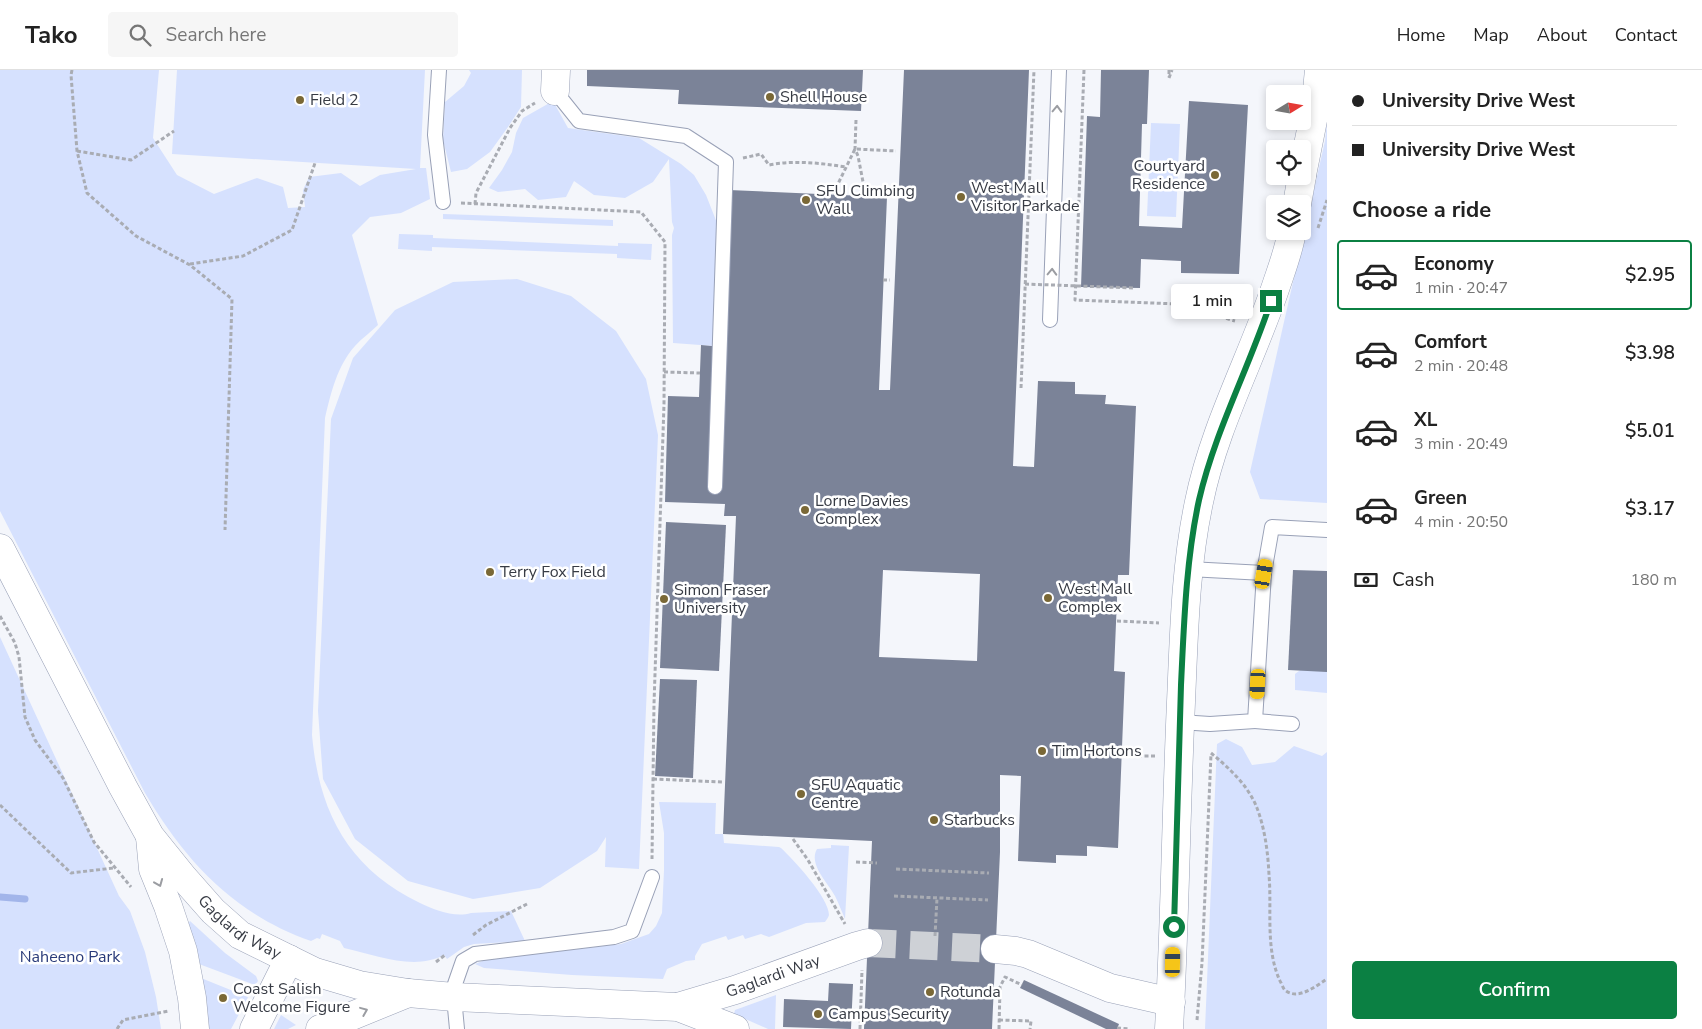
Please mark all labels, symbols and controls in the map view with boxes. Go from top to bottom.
search box [108,12,458,57]
text: Tako [25,19,78,51]
icon: search [126,21,154,49]
text: Search here [166,22,266,48]
text: Home [1397,23,1445,47]
text: Map [1473,23,1509,47]
text: About [1537,23,1587,47]
text: Contact [1615,23,1677,47]
north arrow [1266,85,1311,130]
map controls [1266,85,1311,240]
place label: Shell House [780,86,867,108]
text: University Drive West [1382,88,1575,114]
place label: Field 2 [310,89,359,111]
marker: Shell House [764,91,776,103]
marker: Field 2 [294,94,306,106]
one-way arrow [1052,105,1063,113]
text: University Drive West [1382,137,1575,163]
button: locate [1266,140,1311,185]
place label: Courtyard Residence [1132,155,1205,195]
marker: Courtyard Residence [1209,169,1221,181]
place label: West Mall Visitor Parkade [970,177,1080,217]
place label: SFU Climbing Wall [816,180,915,220]
marker: West Mall Visitor Parkade [955,191,967,203]
marker: SFU Climbing Wall [800,194,812,206]
button: layers [1266,195,1311,240]
text: Choose a ride [1352,195,1491,225]
text: Economy [1414,251,1494,277]
icon: car [1354,253,1399,298]
text: $2.95 [1625,262,1675,288]
one-way arrow [1046,267,1057,275]
text: 1 min · 20:47 [1414,277,1508,299]
callout: 1 min [1171,284,1254,318]
text: 1 min [1192,290,1232,312]
route end [1260,290,1282,312]
text: Comfort [1414,329,1487,355]
icon: car [1354,331,1399,376]
text: $3.98 [1625,340,1675,366]
text: 2 min · 20:48 [1414,355,1508,377]
text: XL [1414,407,1437,433]
icon: car [1354,409,1399,454]
text: $5.01 [1625,418,1675,444]
text: 3 min · 20:49 [1414,433,1508,455]
text: Green [1414,485,1467,511]
icon: car [1354,487,1399,532]
place label: Lorne Davies Complex [815,490,908,530]
text: $3.17 [1625,496,1675,522]
marker: Lorne Davies Complex [799,504,811,516]
text: 4 min · 20:50 [1414,511,1508,533]
car [1254,558,1273,590]
place label: Terry Fox Field [500,561,606,583]
marker: Terry Fox Field [484,566,496,578]
icon: cash [1352,566,1380,594]
text: Cash [1392,567,1434,593]
text: 180 m [1630,569,1677,591]
place label: West Mall Complex [1058,578,1132,618]
place label: Simon Fraser University [674,579,768,619]
marker: West Mall Complex [1042,592,1054,604]
marker: Simon Fraser University [658,593,670,605]
car [1249,669,1266,699]
place label: Tim Hortons [1052,740,1142,762]
marker: Tim Hortons [1036,745,1048,757]
place label: SFU Aquatic Centre [811,774,901,814]
marker: SFU Aquatic Centre [795,788,807,800]
place label: Starbucks [944,809,1015,831]
marker: Starbucks [928,814,940,826]
one-way arrow [153,878,163,887]
street label: Gaglardi Way [193,890,286,965]
route start [1163,916,1185,938]
park label: Naheeno Park [20,946,121,968]
car [1165,947,1180,977]
street label: Gaglardi Way [723,949,824,1003]
button: Confirm [1352,961,1677,1019]
place label: Coast Salish Welcome Figure [233,978,350,1018]
place label: Rotunda [940,981,1001,1003]
marker: Rotunda [924,986,936,998]
marker: Coast Salish Welcome Figure [217,992,229,1004]
place label: Campus Security [828,1003,950,1025]
one-way arrow [359,1007,368,1017]
marker: Campus Security [812,1008,824,1020]

